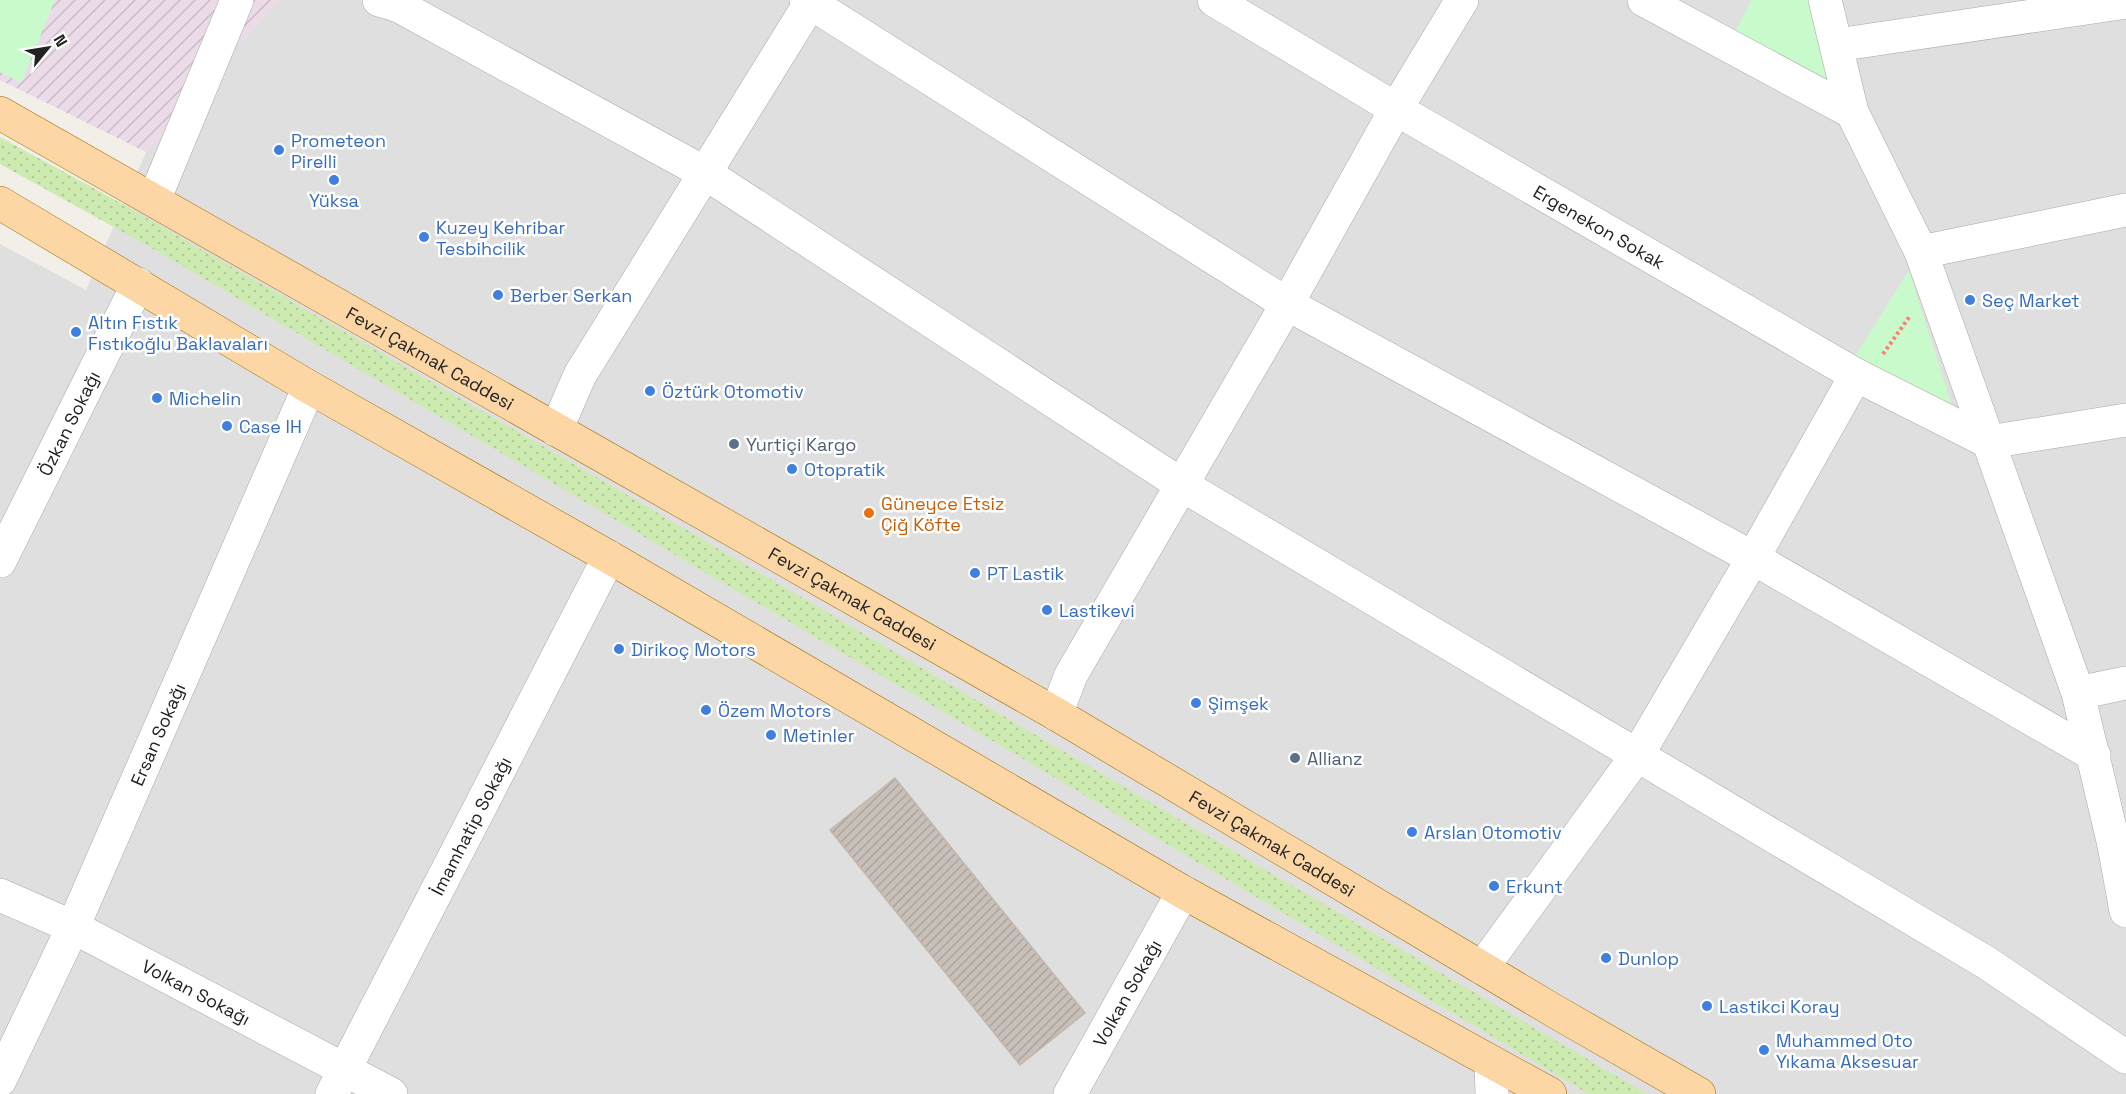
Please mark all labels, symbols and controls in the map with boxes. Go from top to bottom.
north arrow [18,18,78,78]
text: N [49,31,72,51]
place label: Prometeon Pirelli [291,129,386,173]
marker: Prometeon Pirelli [272,143,286,157]
marker: Yüksa [327,173,341,187]
street label: Ergenekon Sokak [1529,180,1670,274]
place label: Yüksa [309,189,359,212]
place label: Kuzey Kehribar Tesbihcilik [436,216,566,260]
marker: Kuzey Kehribar Tesbihcilik [417,230,431,244]
place label: Berber Serkan [510,284,632,307]
marker: Berber Serkan [491,288,505,302]
place label: Seç Market [1982,289,2080,312]
marker: Seç Market [1963,293,1977,307]
street label: Fevzi Çakmak Caddesi [342,301,518,415]
place label: Altın Fıstık Fıstıkoğlu Baklavaları [88,311,268,355]
marker: Altın Fıstık Fıstıkoğlu Baklavaları [69,325,83,339]
street label: Özkan Sokağı [33,367,105,480]
place label: Öztürk Otomotiv [662,380,804,403]
marker: Öztürk Otomotiv [643,384,657,398]
place label: Michelin [169,387,241,410]
marker: Michelin [150,391,164,405]
place label: Case IH [239,415,302,438]
marker: Case IH [220,419,234,433]
place label: Yurtiçi Kargo [746,433,856,456]
marker: Yurtiçi Kargo [727,437,741,451]
place label: Otopratik [804,458,886,481]
marker: Otopratik [785,462,799,476]
place label: Güneyce Etsiz Çiğ Köfte [881,492,1004,536]
marker: Güneyce Etsiz Çiğ Köfte [862,506,876,520]
street label: Fevzi Çakmak Caddesi [765,541,941,655]
place label: PT Lastik [987,562,1065,585]
marker: PT Lastik [968,566,982,580]
place label: Lastikevi [1059,599,1135,622]
marker: Lastikevi [1040,603,1054,617]
place label: Dirikoç Motors [631,638,756,661]
marker: Dirikoç Motors [612,642,626,656]
street label: Ersan Sokağı [125,679,190,789]
place label: Şimşek [1208,692,1269,715]
marker: Şimşek [1189,696,1203,710]
place label: Özem Motors [718,699,831,722]
marker: Özem Motors [699,703,713,717]
place label: Metinler [783,724,855,747]
marker: Metinler [764,728,778,742]
place label: Allianz [1307,747,1362,770]
marker: Allianz [1288,751,1302,765]
street label: İmamhatip Sokağı [425,752,516,899]
street label: Fevzi Çakmak Caddesi [1185,785,1360,901]
place label: Arslan Otomotiv [1424,821,1562,844]
marker: Arslan Otomotiv [1405,825,1419,839]
place label: Erkunt [1506,875,1563,898]
marker: Erkunt [1487,879,1501,893]
street label: Volkan Sokağı [1087,935,1166,1050]
place label: Dunlop [1618,947,1679,970]
marker: Dunlop [1599,951,1613,965]
street label: Volkan Sokağı [138,954,254,1030]
place label: Lastikci Koray [1719,995,1839,1018]
marker: Lastikci Koray [1700,999,1714,1013]
place label: Muhammed Oto Yıkama Aksesuar [1776,1029,1919,1073]
marker: Muhammed Oto Yıkama Aksesuar [1757,1043,1771,1057]

